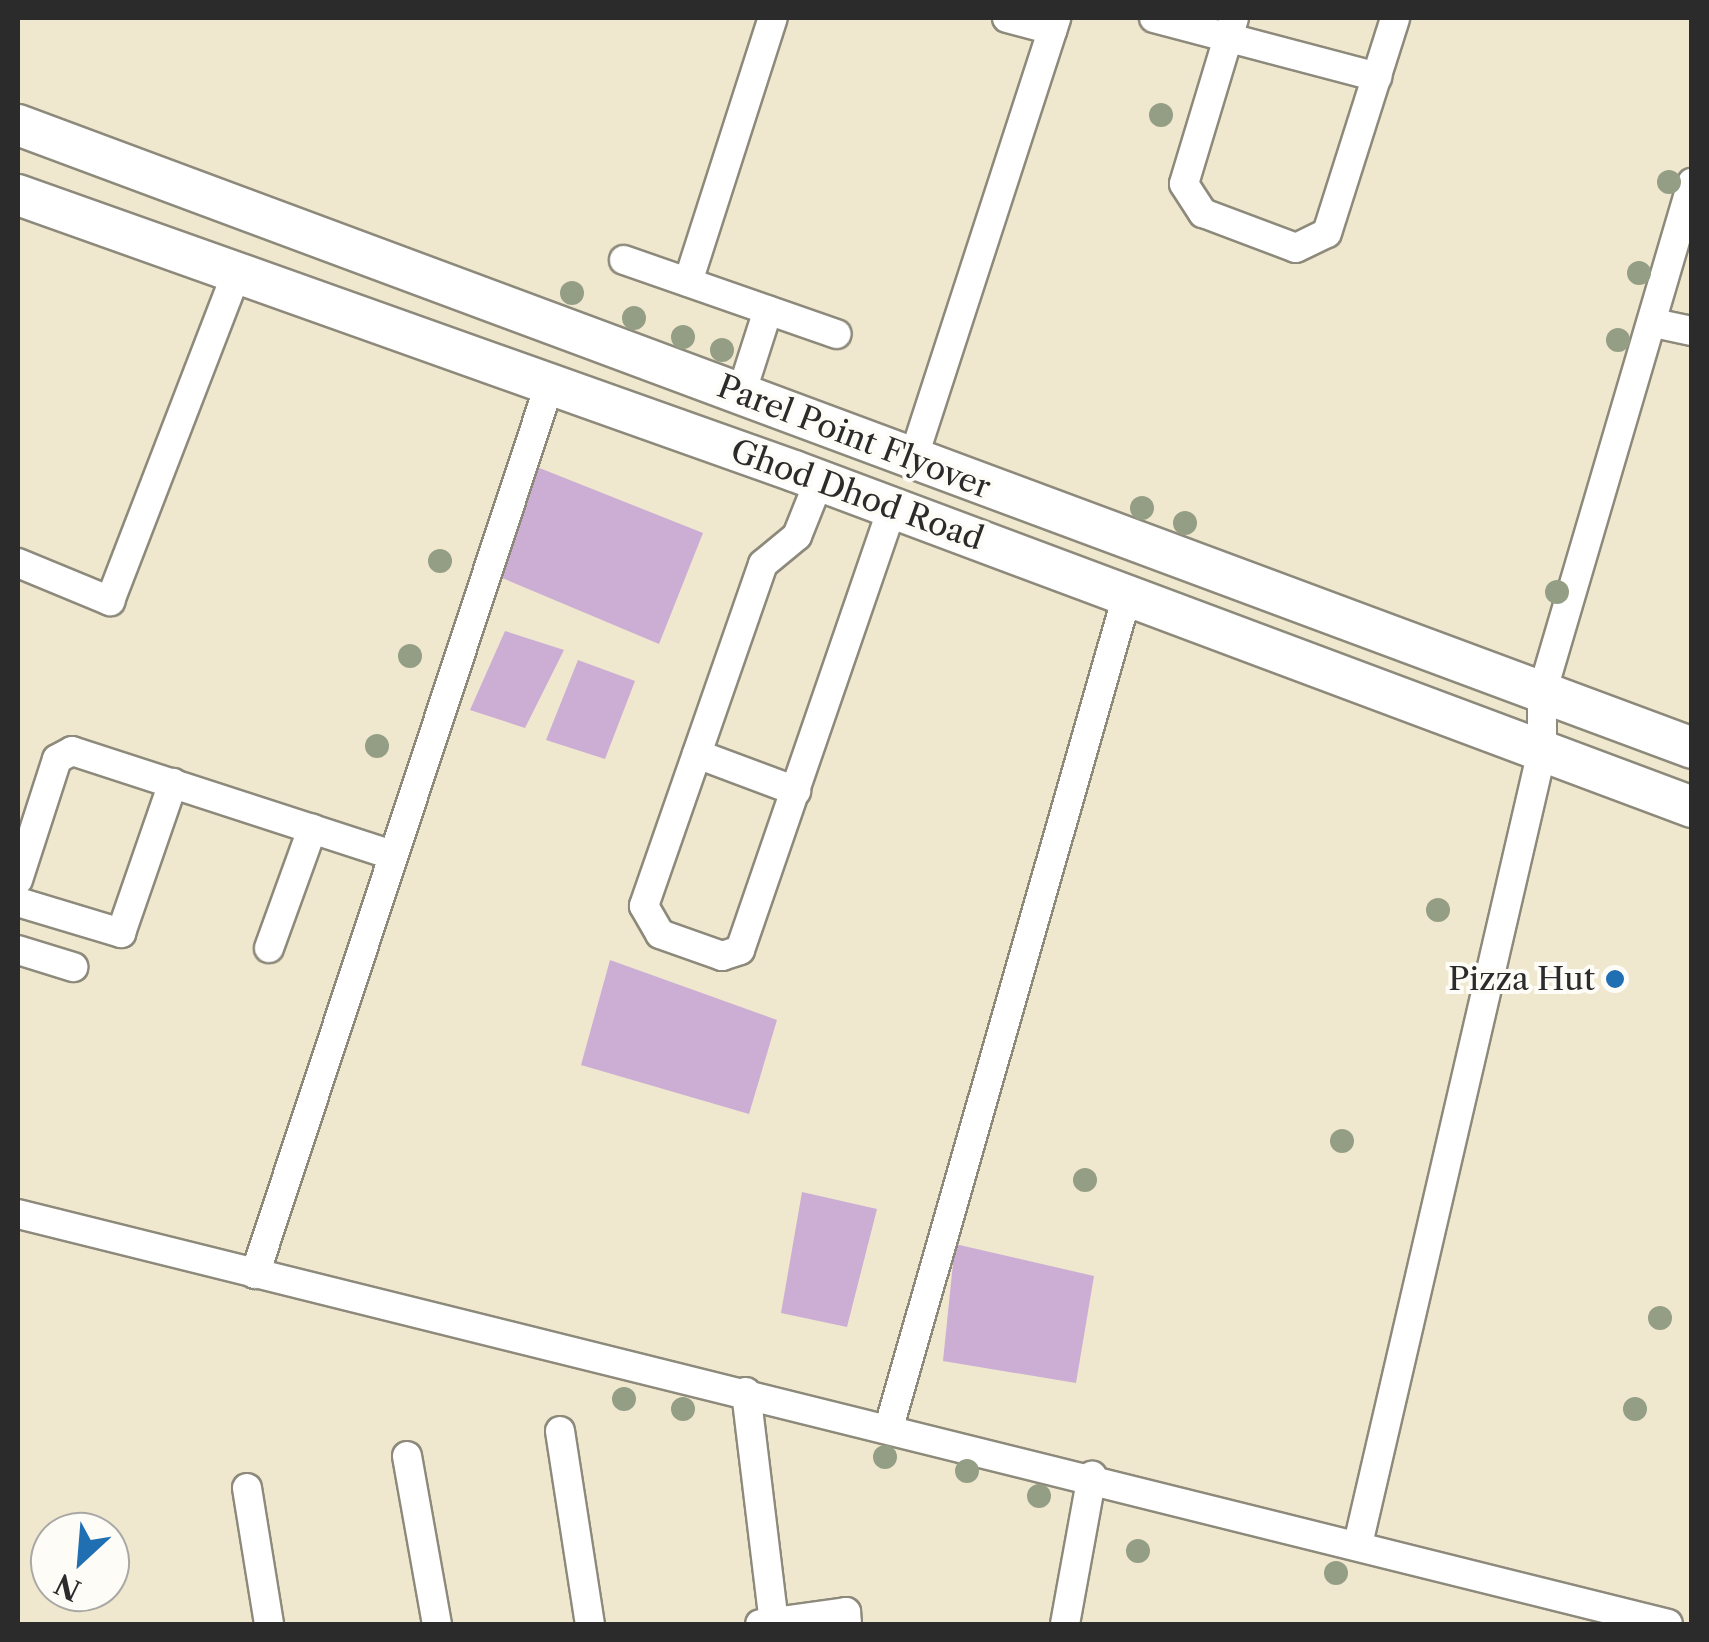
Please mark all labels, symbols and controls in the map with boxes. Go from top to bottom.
street label: Parel Point Flyover [712,367,996,507]
street label: Ghod Dhod Road [726,431,988,559]
place label: Pizza Hut [1448,960,1595,998]
marker: Pizza Hut [1604,968,1626,990]
north arrow [30,1512,130,1612]
text: N [49,1567,86,1608]

